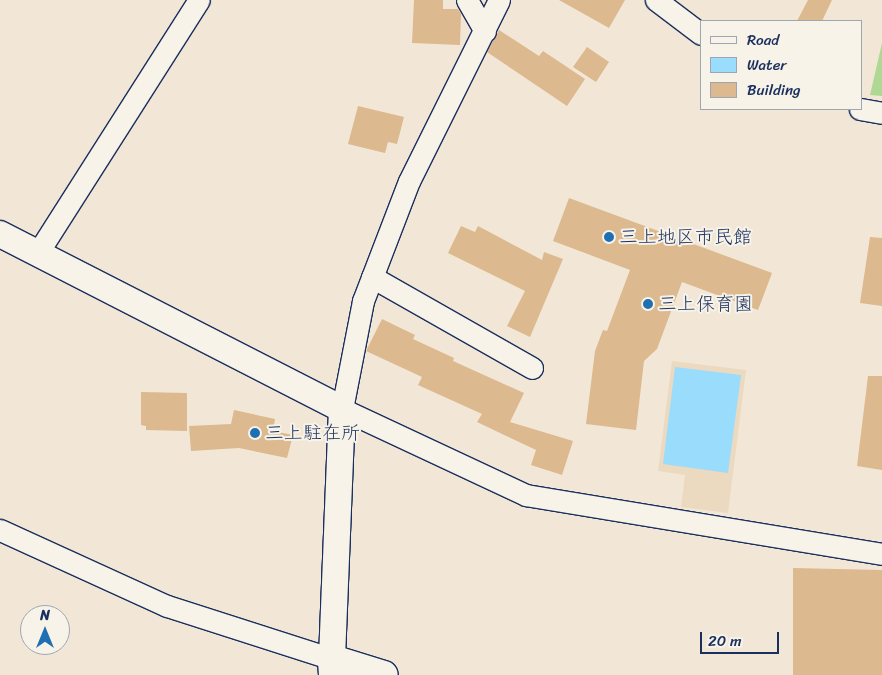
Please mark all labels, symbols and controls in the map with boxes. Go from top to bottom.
legend [700,20,862,110]
text: Road [747,27,779,53]
text: Water [747,52,787,78]
text: Building [747,77,801,103]
place label: 三上地区市民館 [619,226,752,248]
marker: 三上地区市民館 [603,231,615,243]
place label: 三上保育園 [658,293,753,315]
marker: 三上保育園 [642,298,654,310]
place label: 三上駐在所 [265,422,360,444]
marker: 三上駐在所 [249,427,261,439]
text: N [40,603,50,628]
north arrow [20,605,70,655]
scale bar [702,622,781,654]
text: 20 m [708,628,742,654]

